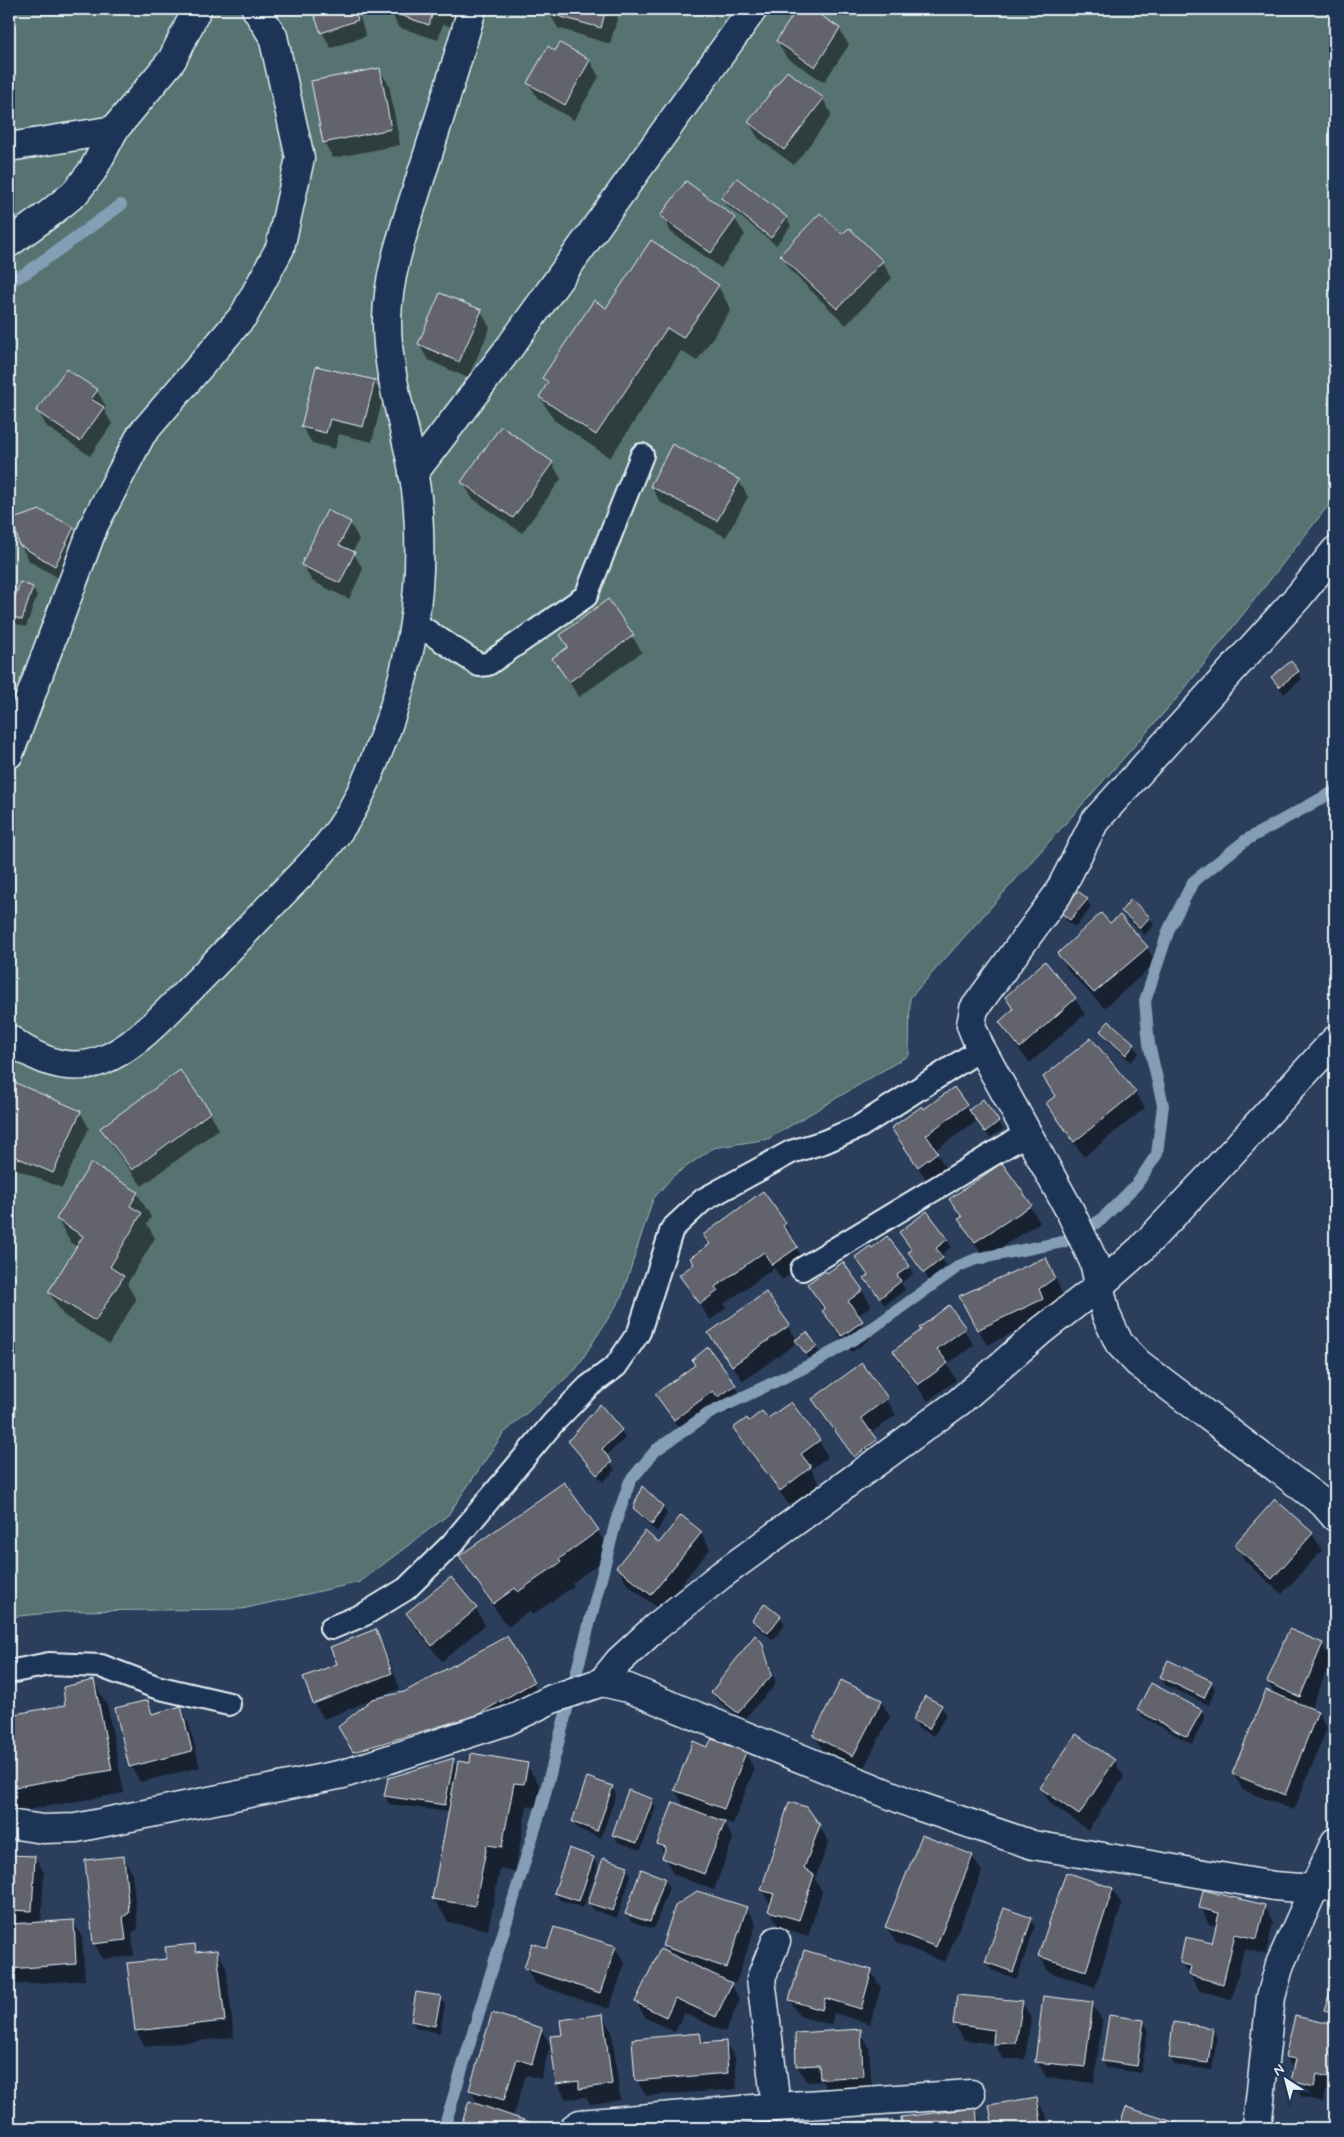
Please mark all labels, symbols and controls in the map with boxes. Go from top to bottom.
north arrow [1262,2054,1312,2104]
text: N [1270,2060,1288,2080]

